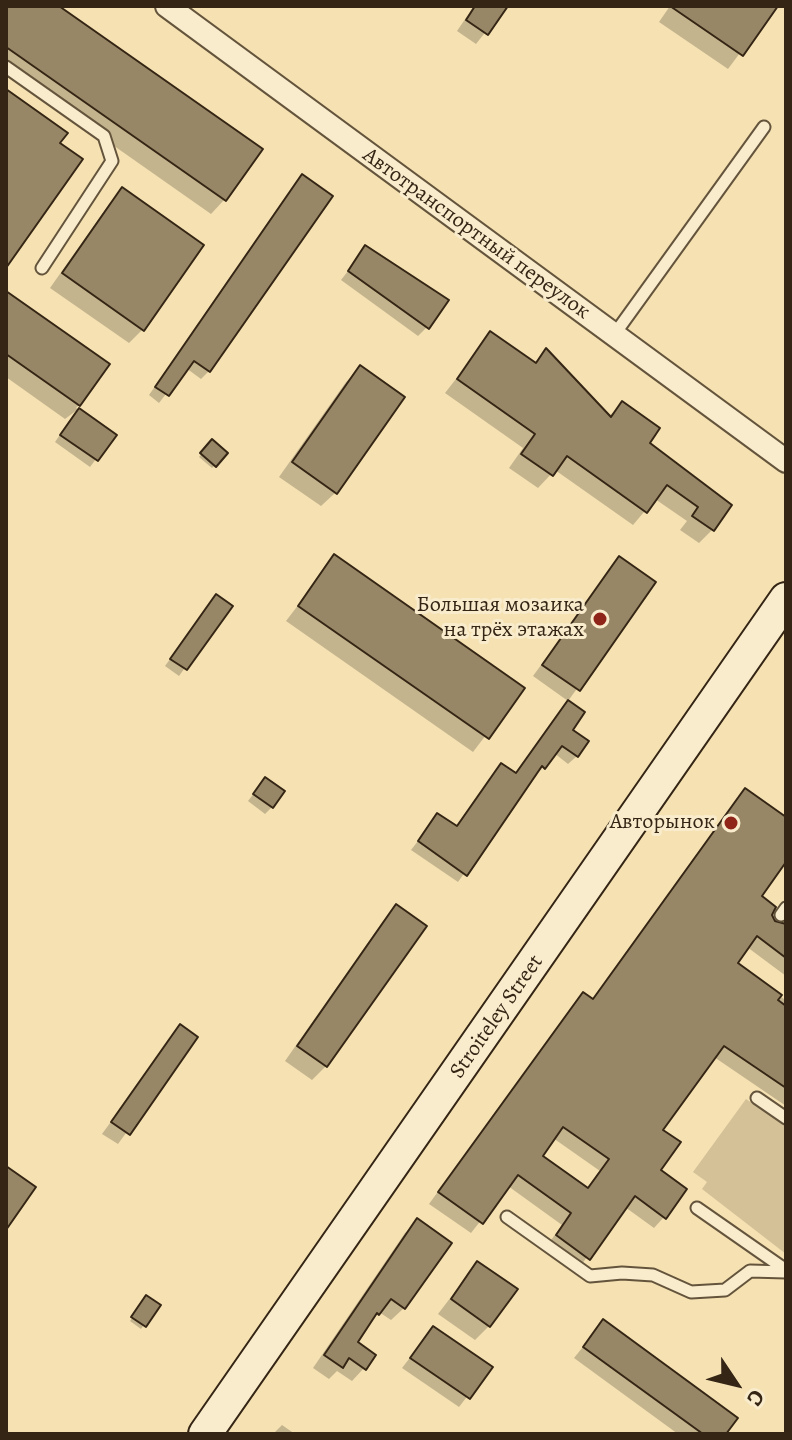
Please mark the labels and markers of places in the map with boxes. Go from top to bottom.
place label: Большая мозаика на трёх этажах [417,593,584,644]
marker: Большая мозаика на трёх этажах [591,610,609,628]
place label: Авторынок [610,810,715,836]
marker: Авторынок [722,814,740,832]

